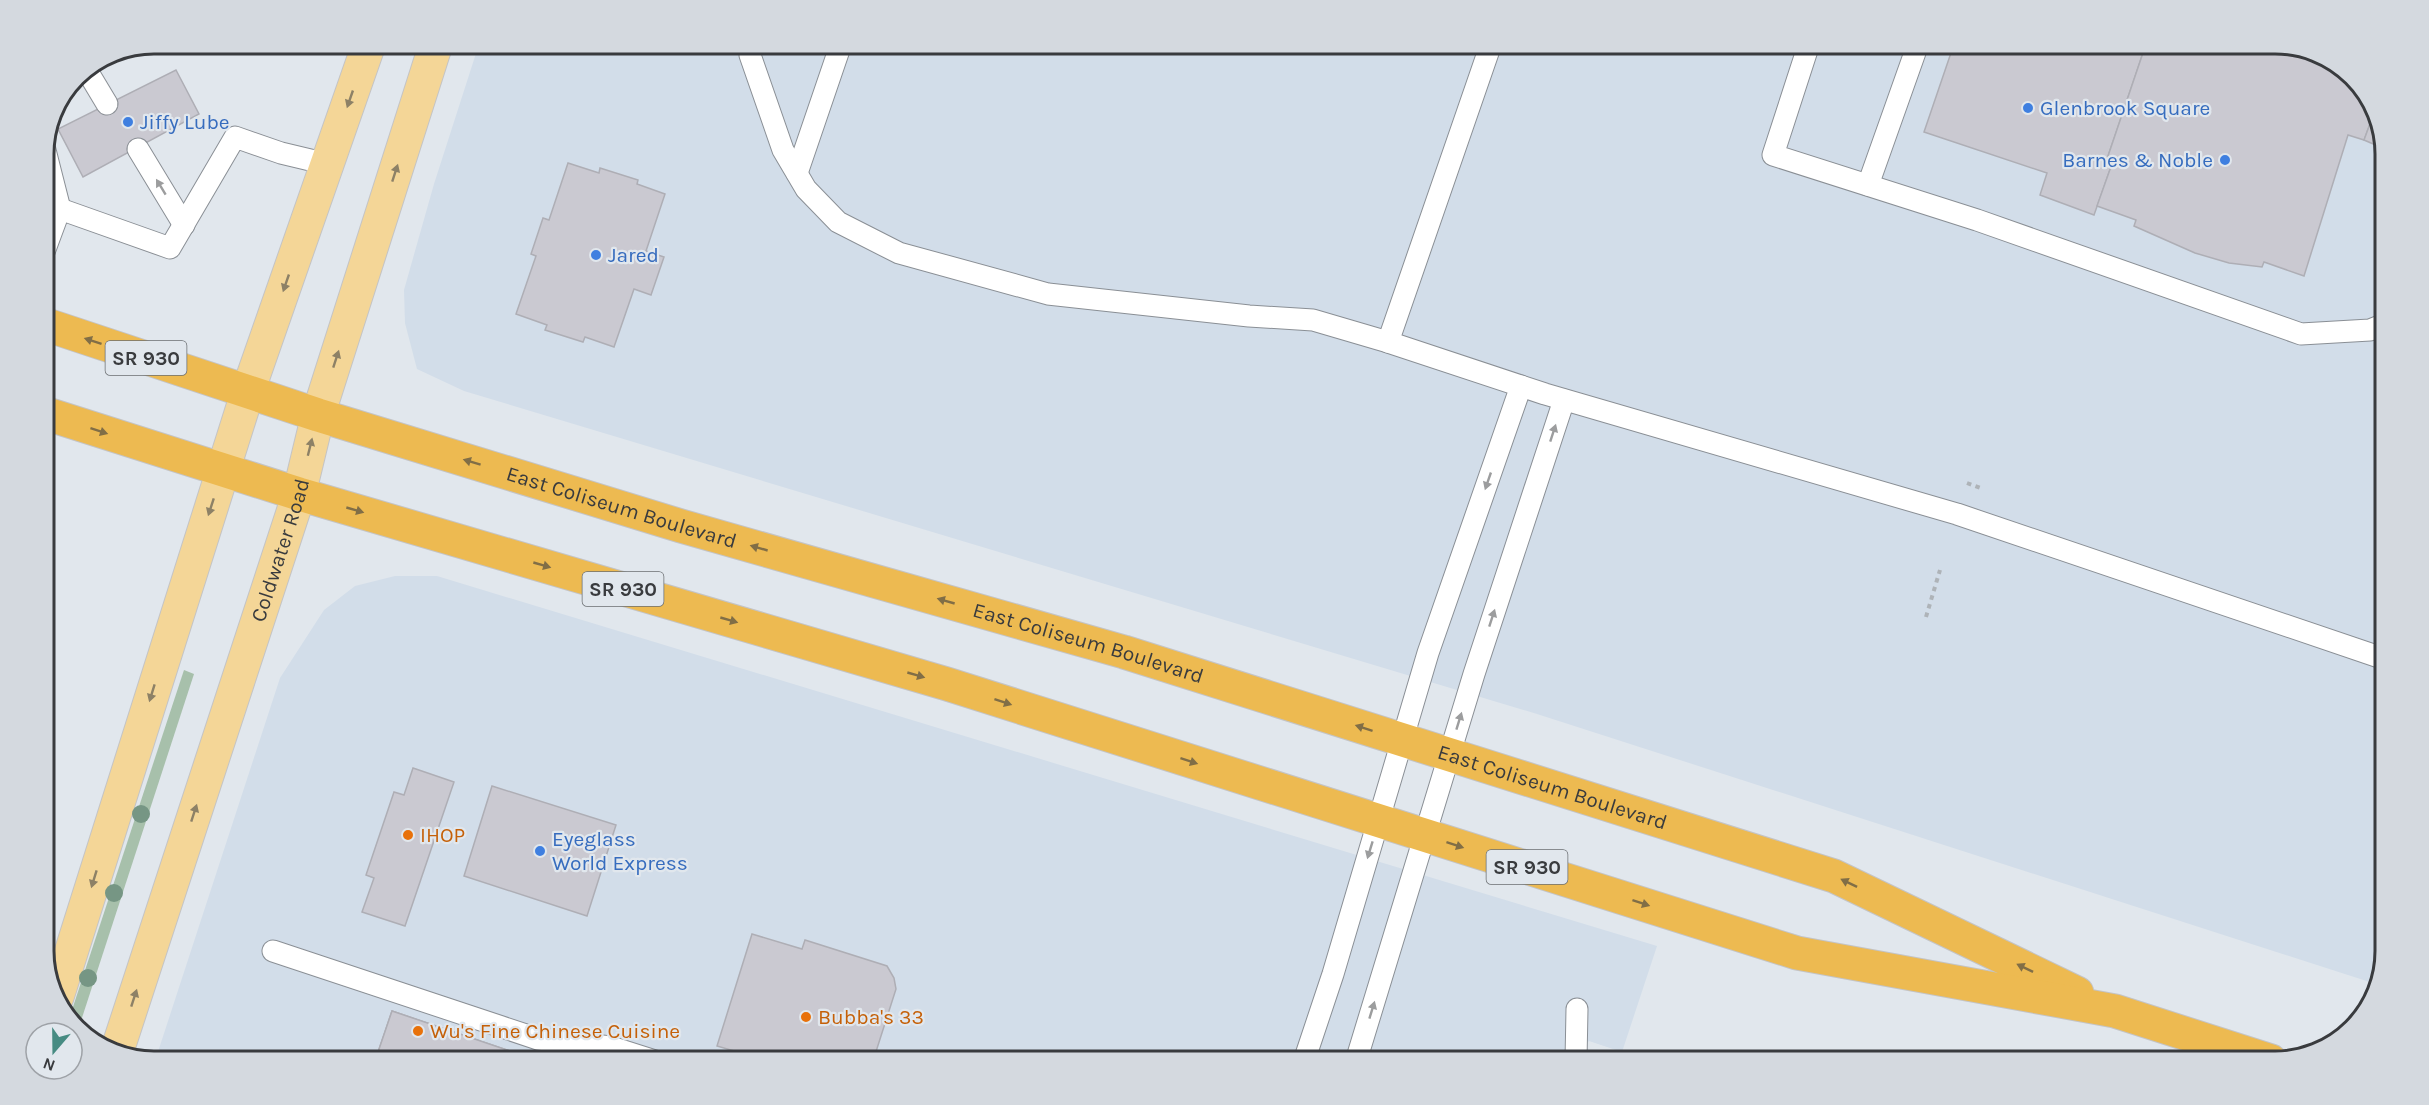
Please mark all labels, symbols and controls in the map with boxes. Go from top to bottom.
one-way arrow [345,90,354,108]
place label: Glenbrook Square [2040,96,2210,120]
marker: Glenbrook Square [2021,101,2035,115]
place label: Jiffy Lube [140,110,230,134]
marker: Jiffy Lube [121,115,135,129]
place label: Barnes & Noble [2062,148,2213,172]
marker: Barnes & Noble [2218,153,2232,167]
one-way arrow [391,164,400,182]
one-way arrow [155,179,166,195]
place label: Jared [608,243,659,267]
marker: Jared [589,248,603,262]
one-way arrow [280,274,290,292]
one-way arrow [84,335,102,345]
road number: SR 930 [106,341,186,375]
one-way arrow [332,350,341,368]
one-way arrow [1549,424,1558,442]
one-way arrow [90,427,108,436]
one-way arrow [306,438,316,456]
one-way arrow [463,457,481,466]
street label: East Coliseum Boulevard [504,461,739,553]
one-way arrow [1483,472,1492,490]
street label: Coldwater Road [246,476,314,625]
one-way arrow [206,498,215,516]
one-way arrow [346,506,364,515]
one-way arrow [750,543,768,552]
one-way arrow [533,561,551,570]
road number: SR 930 [582,572,664,606]
one-way arrow [937,596,955,606]
street label: East Coliseum Boulevard [970,598,1206,688]
one-way arrow [1488,609,1497,627]
one-way arrow [720,616,738,625]
one-way arrow [907,671,925,680]
one-way arrow [147,684,156,702]
one-way arrow [994,698,1012,707]
one-way arrow [1455,712,1464,730]
one-way arrow [1355,722,1373,732]
street label: East Coliseum Boulevard [1435,740,1670,835]
one-way arrow [1180,757,1198,766]
one-way arrow [190,804,200,822]
place label: IHOP [420,823,465,847]
place label: Eyeglass World Express [552,827,688,875]
marker: IHOP [401,828,415,842]
one-way arrow [1446,840,1464,850]
one-way arrow [1365,841,1374,859]
marker: Eyeglass World Express [533,844,547,858]
road number: SR 930 [1486,850,1568,884]
one-way arrow [89,870,98,888]
one-way arrow [1841,878,1858,888]
one-way arrow [1632,899,1650,909]
one-way arrow [2016,963,2033,972]
one-way arrow [130,989,139,1007]
one-way arrow [1368,1001,1377,1019]
place label: Bubba's 33 [818,1005,924,1029]
marker: Bubba's 33 [799,1010,813,1024]
place label: Wu's Fine Chinese Cuisine [430,1019,680,1043]
north arrow [24,1021,84,1081]
marker: Wu's Fine Chinese Cuisine [411,1024,425,1038]
text: N [40,1054,58,1076]

